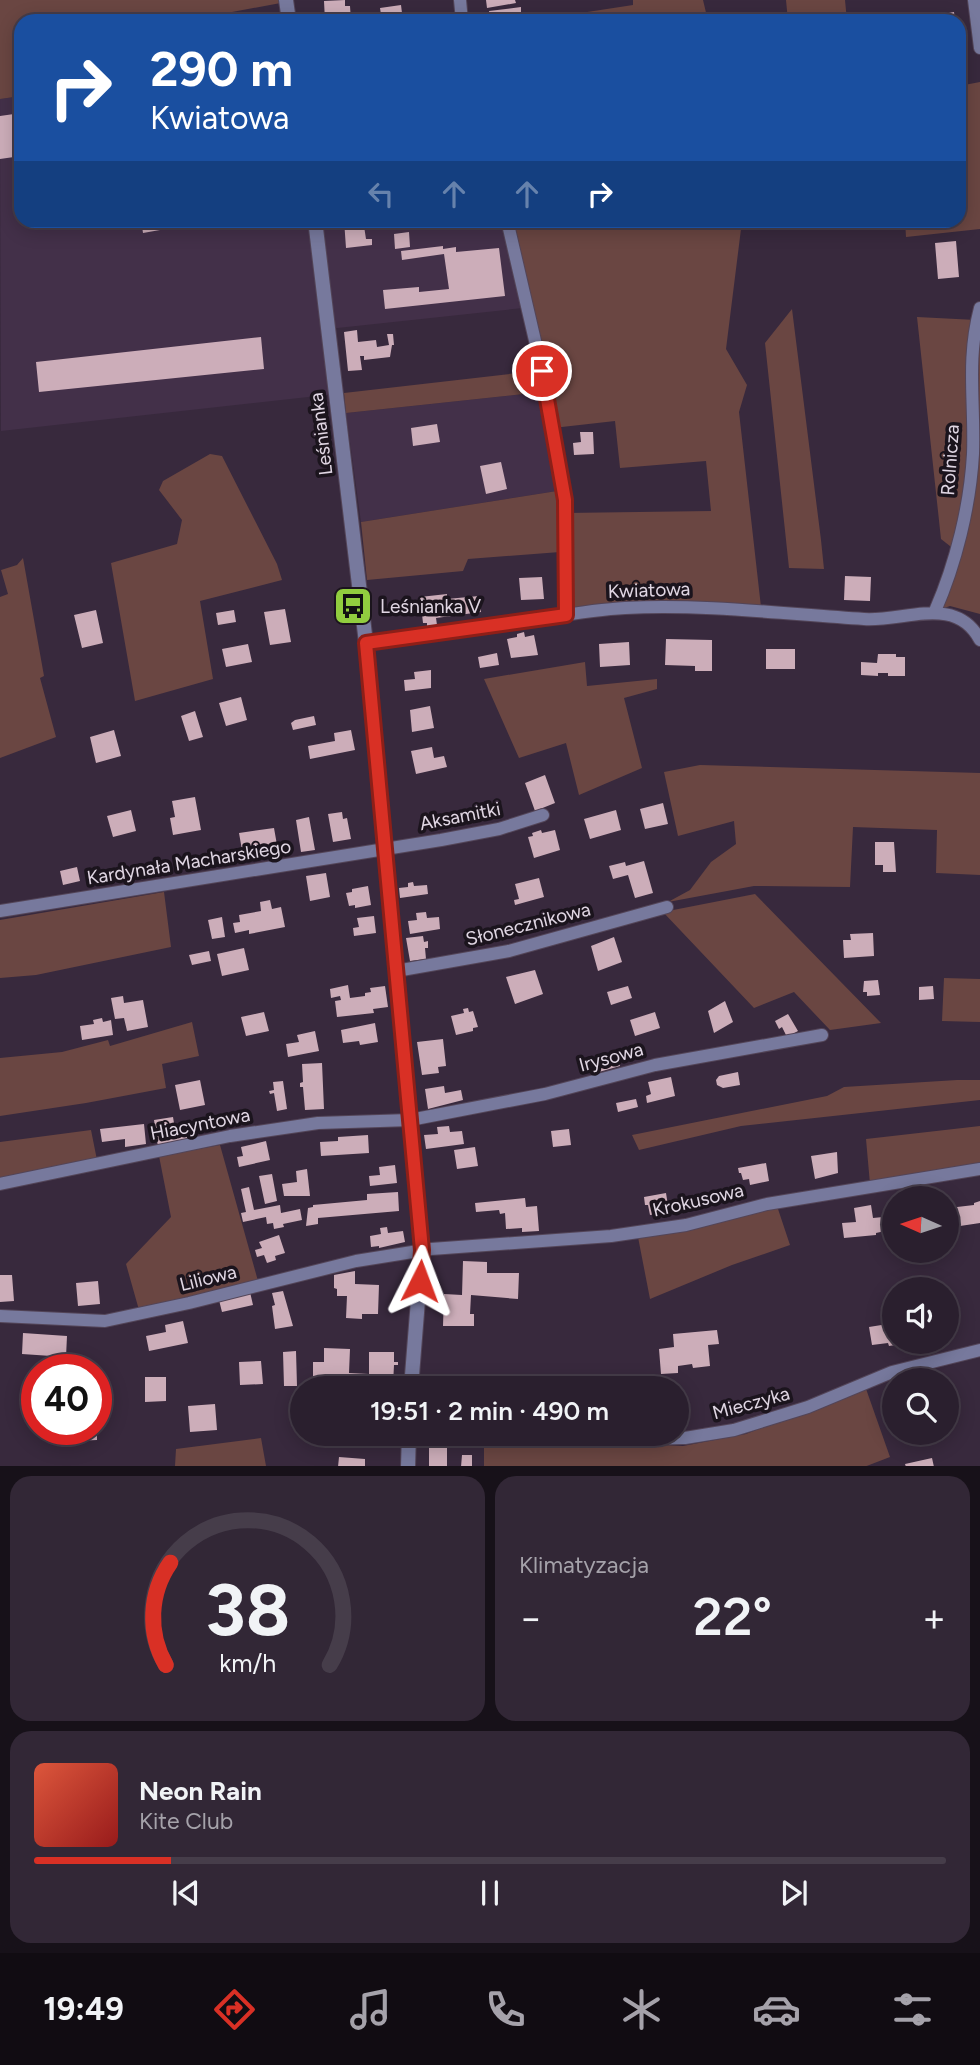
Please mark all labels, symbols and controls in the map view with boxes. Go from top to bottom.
text: 290 m [150,39,293,98]
icon: right [35,42,126,133]
text: Kwiatowa [150,99,289,137]
icon: left [362,175,400,213]
icon: ahead [435,175,473,213]
icon: ahead [508,175,546,213]
icon: right [581,175,619,213]
pin [512,341,572,401]
icon: arrive [523,352,561,390]
street label: Leśnianka [305,391,337,477]
street label: Rolnicza [936,424,964,496]
street label: Kwiatowa [607,577,691,603]
bus stop icon: Leśnianka V [332,585,374,627]
place label: Leśnianka V [380,595,481,618]
street label: Aksamitki [418,797,502,835]
street label: Kardynała Macharskiego [85,834,293,890]
street label: Słonecznikowa [463,897,593,951]
street label: Irysowa [576,1037,646,1077]
street label: Hiacyntowa [148,1103,252,1145]
street label: Krokusowa [650,1178,746,1222]
north arrow [882,1186,959,1264]
map controls [882,1186,959,1445]
position arrow [383,1244,457,1318]
street label: Liliowa [177,1260,239,1296]
button: sound [882,1277,959,1354]
speed limit sign: 40 [21,1354,112,1445]
button: search [882,1368,959,1445]
street label: Mieczyka [710,1382,792,1424]
text: 19:51 · 2 min · 490 m [370,1395,609,1427]
text: Klimatyzacja [519,1551,649,1579]
text: 38 [205,1566,290,1653]
text: 22° [693,1586,772,1648]
text: − [519,1595,543,1641]
text: + [922,1595,946,1641]
text: km/h [219,1647,276,1677]
text: Neon Rain [139,1775,262,1807]
text: Kite Club [139,1807,233,1835]
icon: previous [167,1874,205,1912]
icon: pause [471,1874,509,1912]
icon: next [775,1874,813,1912]
icon: directions [210,1985,259,2034]
icon: music [346,1985,395,2034]
icon: phone [481,1985,530,2034]
icon: climate [617,1985,666,2034]
icon: car [752,1985,801,2034]
icon: filters [888,1985,937,2034]
text: 19:49 [43,1990,124,2028]

